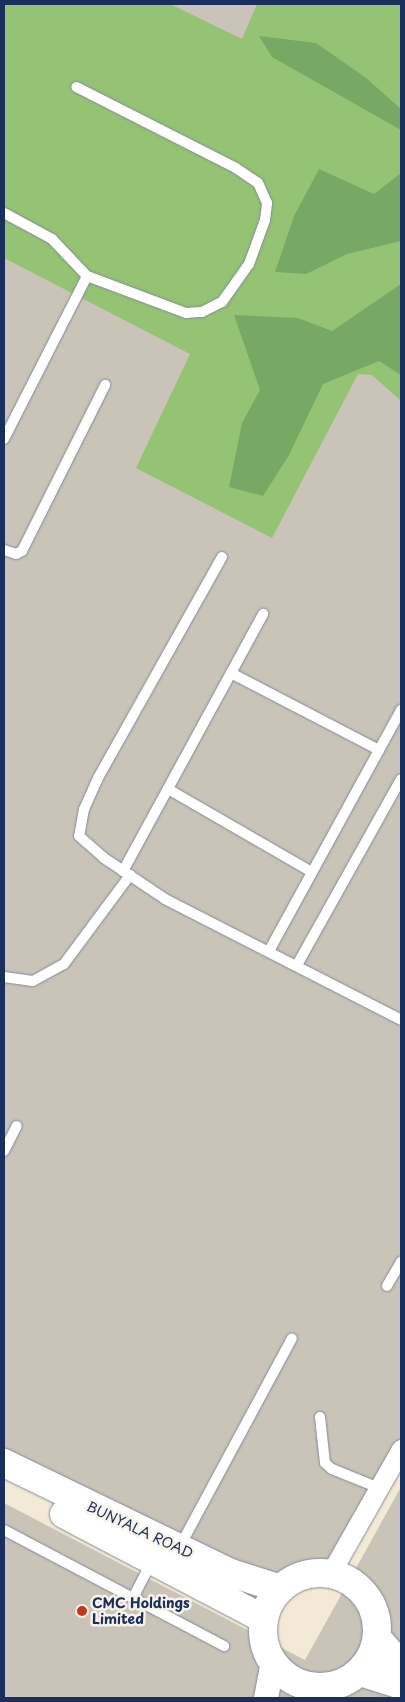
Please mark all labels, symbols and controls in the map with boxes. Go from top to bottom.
street label: BUNYALA ROAD [84,1498,196,1562]
place label: CMC Holdings Limited [92,1595,190,1628]
marker: CMC Holdings Limited [76,1605,88,1617]

